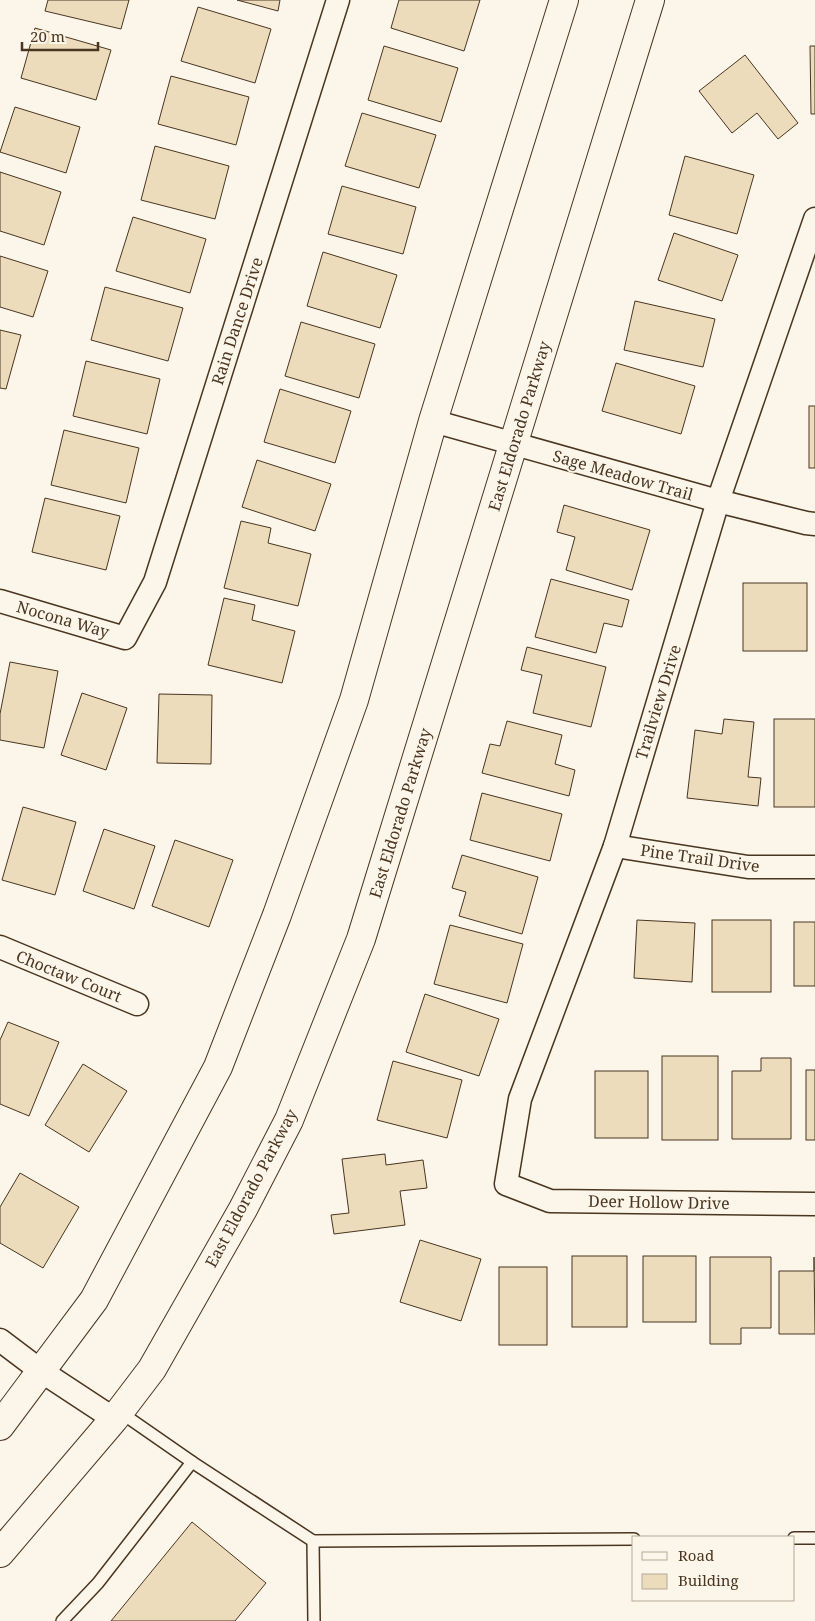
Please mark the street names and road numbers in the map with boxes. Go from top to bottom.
street label: Rain Dance Drive [206,254,268,388]
street label: East Eldorado Parkway [483,337,556,514]
street label: Sage Meadow Trail [550,444,696,506]
street label: Nocona Way [14,595,113,643]
street label: Trailview Drive [630,642,686,762]
street label: East Eldorado Parkway [364,724,437,901]
street label: Pine Trail Drive [639,839,761,877]
street label: Choctaw Court [13,945,125,1007]
street label: East Eldorado Parkway [200,1104,303,1271]
street label: Deer Hollow Drive [588,1190,730,1214]

